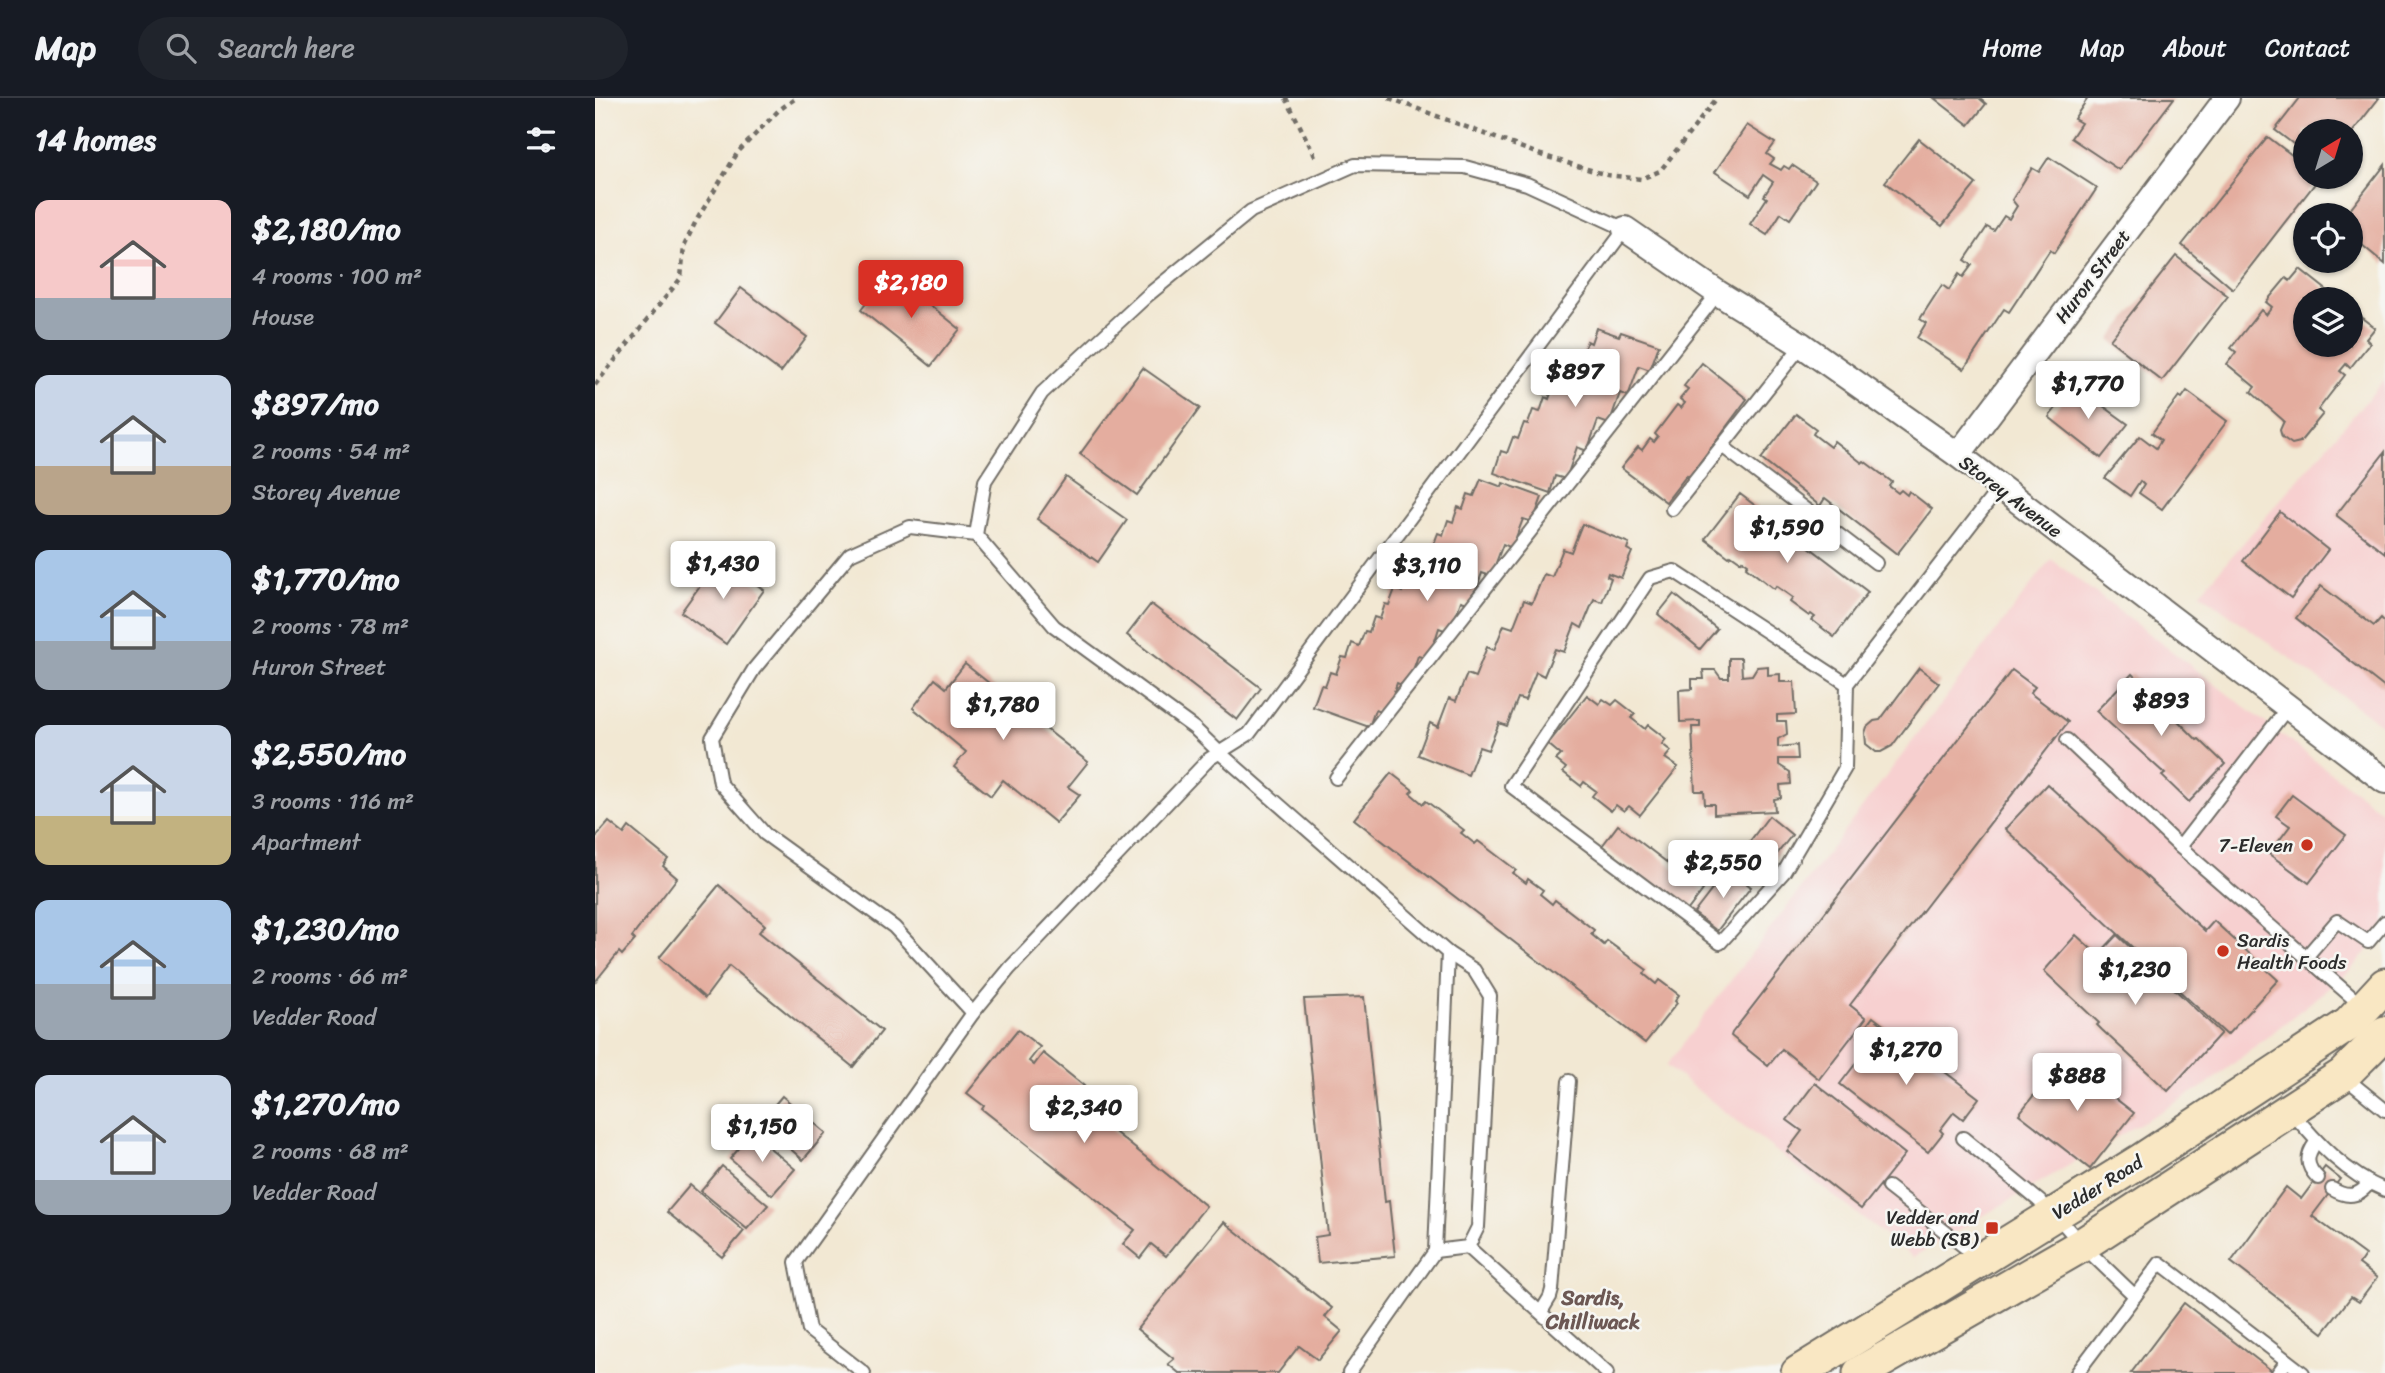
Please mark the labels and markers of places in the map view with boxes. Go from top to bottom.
pin: $2,180 [854,260,968,320]
pin: $897 [1534,350,1616,409]
pin: $1,770 [2031,362,2145,421]
pin: $1,590 [1730,505,1844,565]
pin: $1,430 [666,542,780,601]
pin: $3,110 [1370,544,1484,603]
pin: $893 [2120,678,2202,738]
pin: $1,780 [946,682,1060,742]
place label: 7-Eleven [2219,829,2293,862]
marker: 7-Eleven [2299,837,2315,853]
pin: $2,550 [1666,840,1780,900]
place label: Sardis Health Foods [2237,924,2347,979]
marker: Sardis Health Foods [2215,943,2231,959]
pin: $1,230 [2078,948,2192,1007]
pin: $1,270 [1849,1028,1963,1087]
pin: $888 [2036,1054,2118,1113]
pin: $2,340 [1027,1086,1141,1145]
pin: $1,150 [705,1104,819,1164]
place label: Vedder and Webb (SB) [1886,1201,1979,1256]
marker: Vedder and Webb (SB) [1984,1220,2000,1236]

